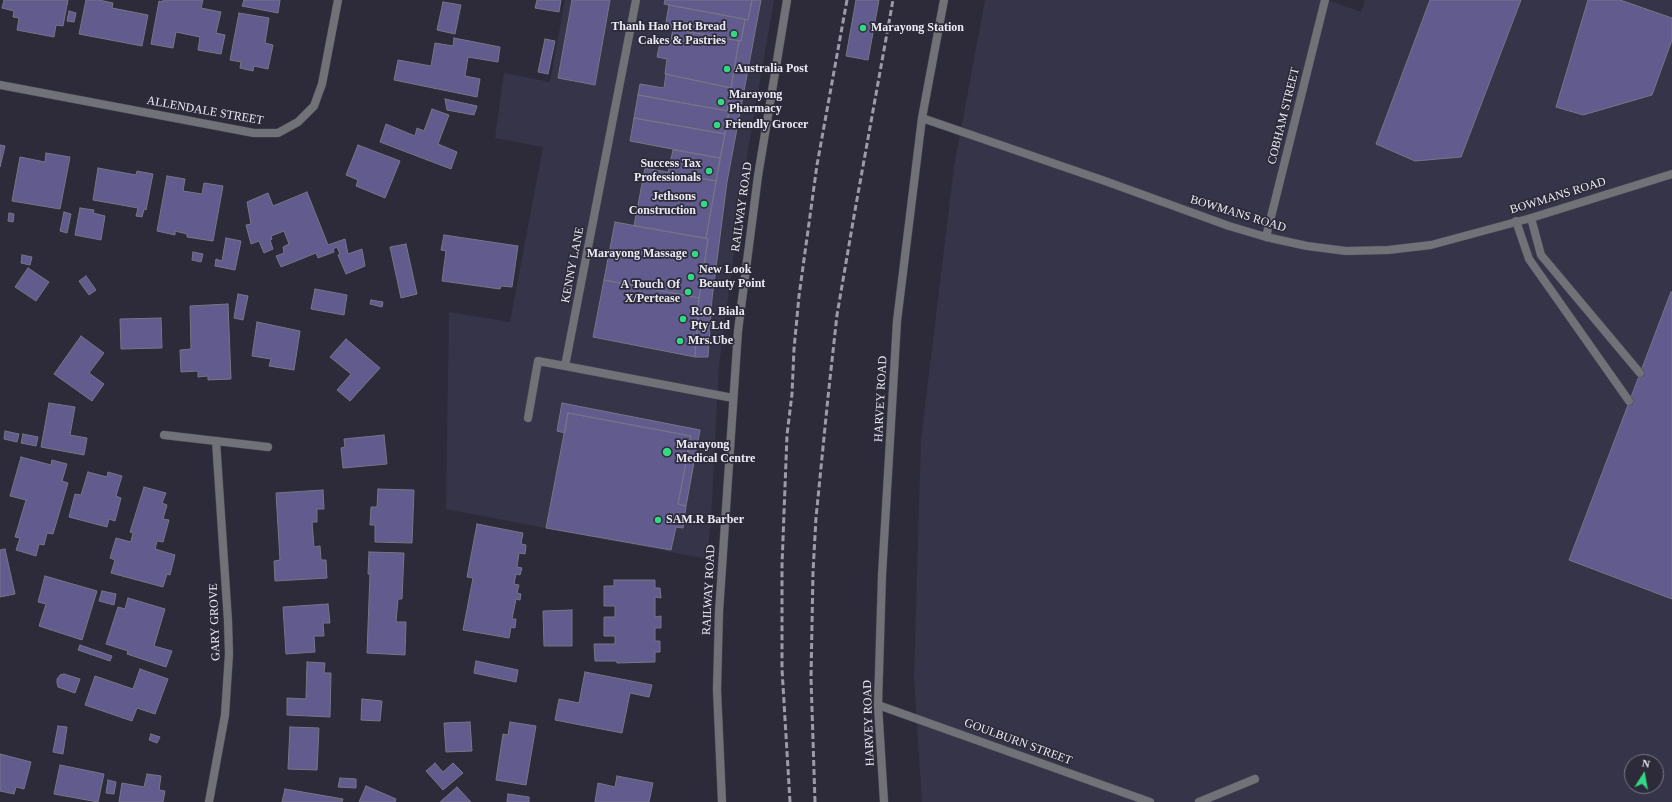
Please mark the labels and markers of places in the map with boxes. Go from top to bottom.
place label: Thanh Hao Hot Bread Cakes & Pastries [611,20,726,48]
place label: Marayong Station [871,21,964,35]
marker: Marayong Station [858,23,868,33]
marker: Thanh Hao Hot Bread Cakes & Pastries [729,29,739,39]
place label: Australia Post [735,62,808,76]
marker: Australia Post [722,64,732,74]
place label: Marayong Pharmacy [729,88,782,116]
marker: Marayong Pharmacy [716,97,726,107]
place label: Friendly Grocer [725,118,808,132]
marker: Friendly Grocer [712,120,722,130]
place label: Success Tax Professionals [634,157,701,185]
marker: Success Tax Professionals [704,166,714,176]
place label: Jethsons Construction [629,190,696,218]
marker: Jethsons Construction [699,199,709,209]
place label: Marayong Massage [587,247,687,261]
marker: Marayong Massage [690,249,700,259]
place label: New Look Beauty Point [699,263,765,291]
marker: New Look Beauty Point [686,272,696,282]
place label: A Touch Of X/Pertease [620,278,680,306]
marker: A Touch Of X/Pertease [683,287,693,297]
place label: R.O. Biala Pty Ltd [691,305,745,333]
marker: R.O. Biala Pty Ltd [678,314,688,324]
place label: Mrs.Ube [688,334,733,348]
marker: Mrs.Ube [675,336,685,346]
place label: Marayong Medical Centre [676,438,755,466]
marker: Marayong Medical Centre [661,446,673,458]
place label: SAM.R Barber [666,513,744,527]
marker: SAM.R Barber [653,515,663,525]

